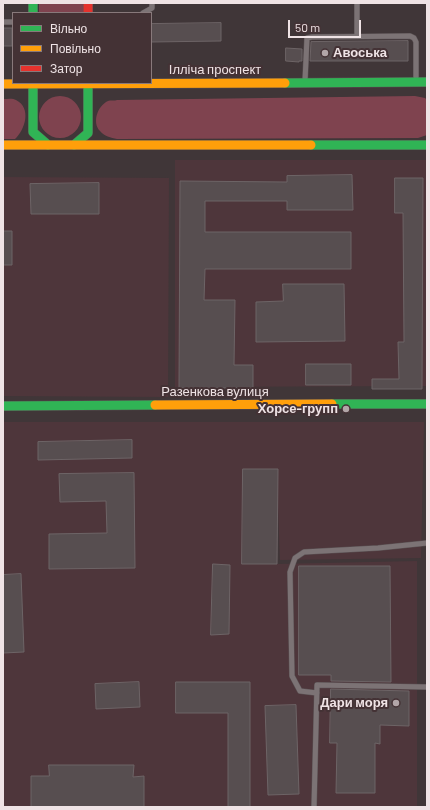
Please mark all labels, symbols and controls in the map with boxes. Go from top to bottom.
legend [12,12,152,84]
scale bar [290,12,363,38]
text: 50 m [295,20,320,34]
text: Вільно [50,21,87,35]
text: Повільно [50,41,101,55]
place label: Авоська [333,45,387,61]
marker: Авоська [320,48,330,58]
text: Затор [50,61,82,75]
street label: Ілліча проспект [169,62,261,78]
street label: Разенкова вулиця [161,384,269,400]
place label: Хорсе-групп [258,401,338,417]
marker: Хорсе-групп [341,404,351,414]
place label: Дари моря [320,695,388,711]
marker: Дари моря [391,698,401,708]

